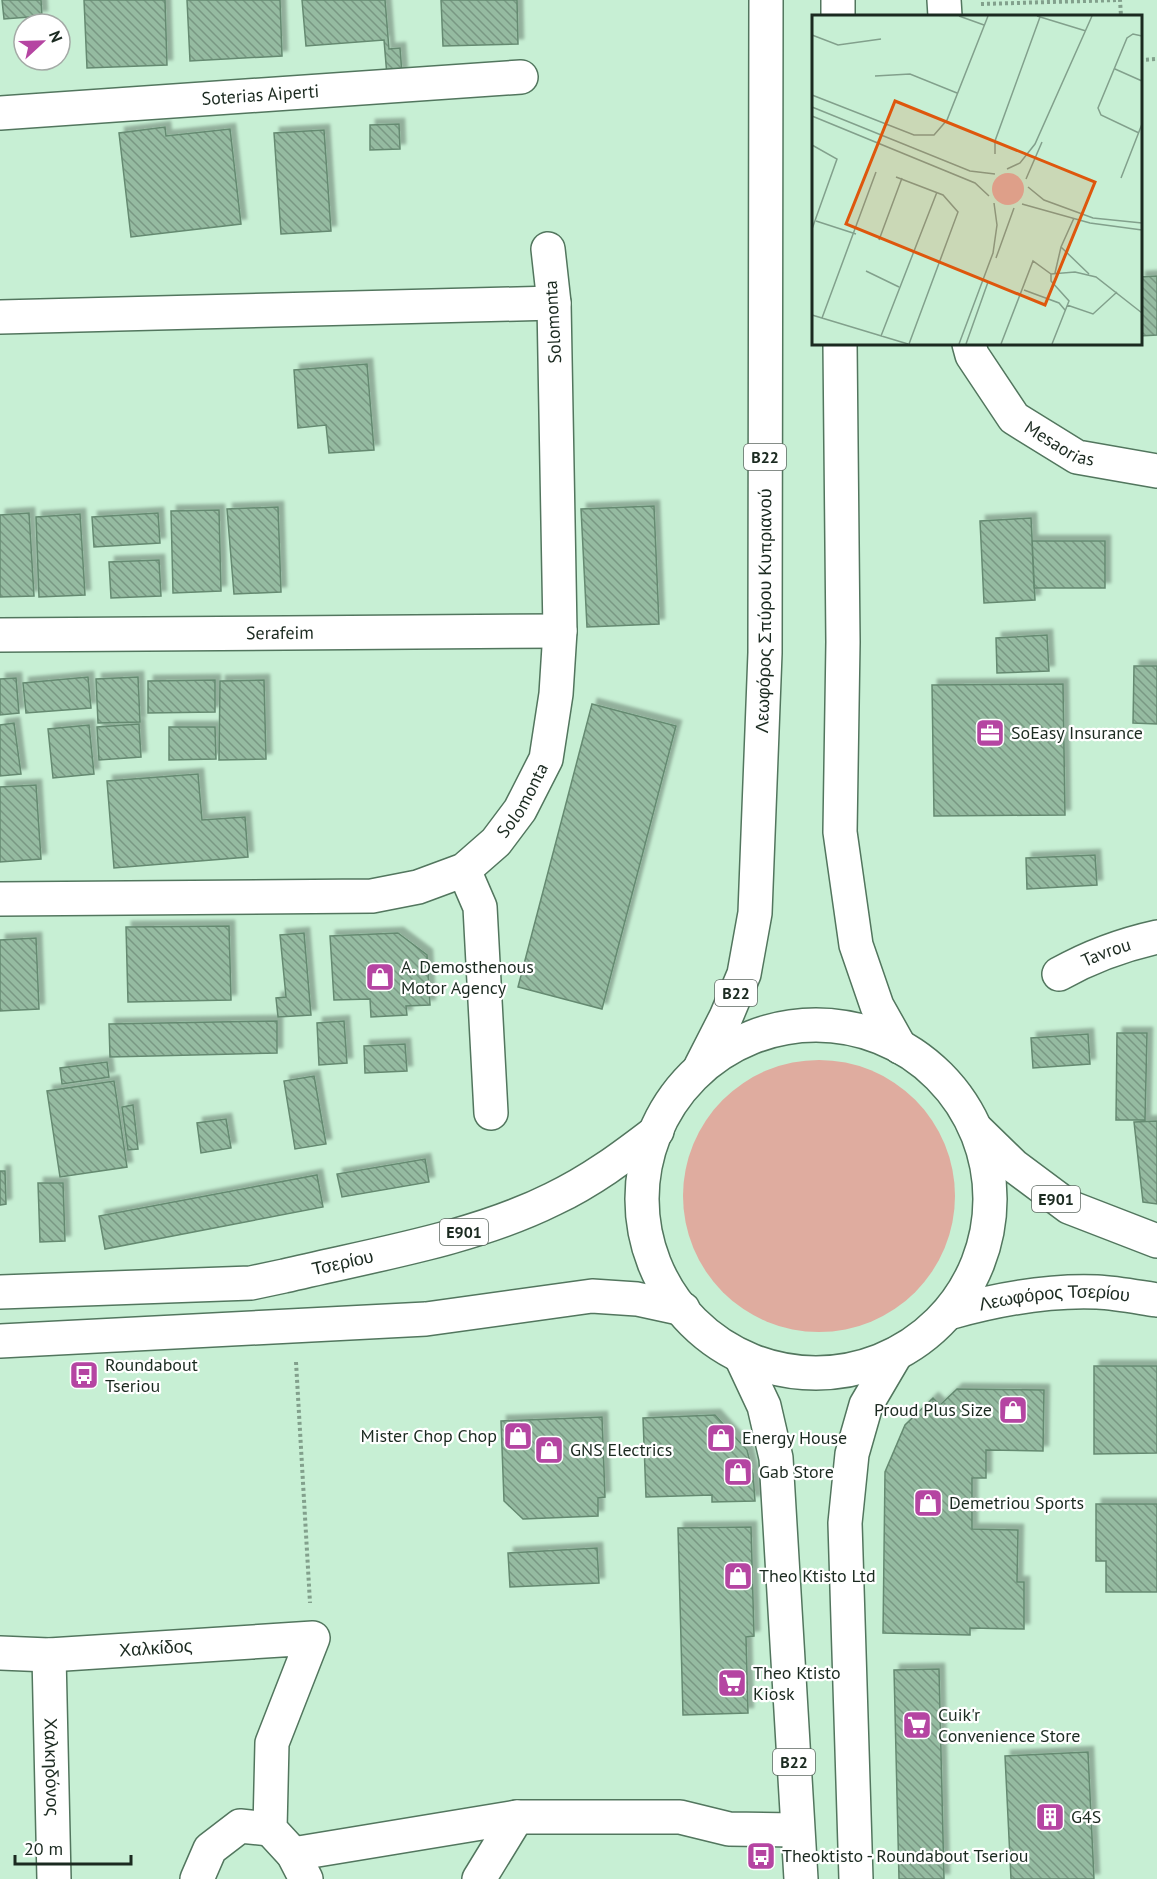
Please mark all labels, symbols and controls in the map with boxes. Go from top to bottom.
north arrow [12,12,72,72]
inset map [812,15,1142,345]
text: N [45,28,67,45]
street label: Soterias Aiperti [201,79,320,110]
street label: Solomonta [539,280,566,364]
street label: Mesaorias [1020,415,1096,471]
road number: B22 [744,444,786,470]
street label: Λεωφόρος Σπύρου Κυπριανού [750,488,776,734]
street label: Serafeim [246,621,314,644]
office icon: SoEasy Insurance [974,717,1006,749]
place label: SoEasy Insurance [1011,721,1143,744]
street label: Solomonta [491,759,553,842]
street label: Tavrou [1078,932,1134,972]
place label: A. Demosthenous Motor Agency [401,955,534,999]
shop icon: A. Demosthenous Motor Agency [364,961,396,993]
road number: B22 [715,980,757,1006]
road number: E901 [1032,1186,1080,1212]
road number: E901 [440,1219,488,1245]
street label: Τσερίου [310,1244,375,1280]
street label: Λεωφόρος Τσερίου [977,1280,1131,1316]
place label: Roundabout Tseriou [105,1353,198,1397]
bus stop icon: Roundabout Tseriou [68,1359,100,1391]
shop icon: Proud Plus Size [997,1394,1029,1426]
place label: Proud Plus Size [874,1398,992,1421]
shop icon: Mister Chop Chop [502,1420,534,1452]
shop icon: Energy House [705,1422,737,1454]
place label: Mister Chop Chop [361,1424,497,1447]
place label: Energy House [742,1426,847,1449]
shop icon: GNS Electrics [533,1434,565,1466]
place label: GNS Electrics [570,1438,672,1461]
shop icon: Gab Store [722,1456,754,1488]
place label: Gab Store [759,1460,834,1483]
shop icon: Demetriou Sports [912,1487,944,1519]
place label: Demetriou Sports [949,1491,1084,1514]
shop icon: Theo Ktisto Ltd [722,1560,754,1592]
place label: Theo Ktisto Ltd [759,1564,876,1587]
street label: Χαλκίδος [118,1634,193,1661]
place label: Theo Ktisto Kiosk [753,1661,841,1705]
supermarket icon: Theo Ktisto Kiosk [716,1667,748,1699]
place label: Cuik'r Convenience Store [938,1703,1080,1747]
supermarket icon: Cuik'r Convenience Store [901,1709,933,1741]
street label: Χαλκηδόνος [39,1718,65,1817]
road number: B22 [773,1749,815,1775]
building icon: G4S [1034,1801,1066,1833]
place label: G4S [1071,1805,1101,1828]
scale bar [15,1828,130,1866]
text: 20 m [24,1837,63,1860]
bus stop icon: Theoktisto - Roundabout Tseriou [745,1840,777,1872]
place label: Theoktisto - Roundabout Tseriou [782,1844,1029,1867]

